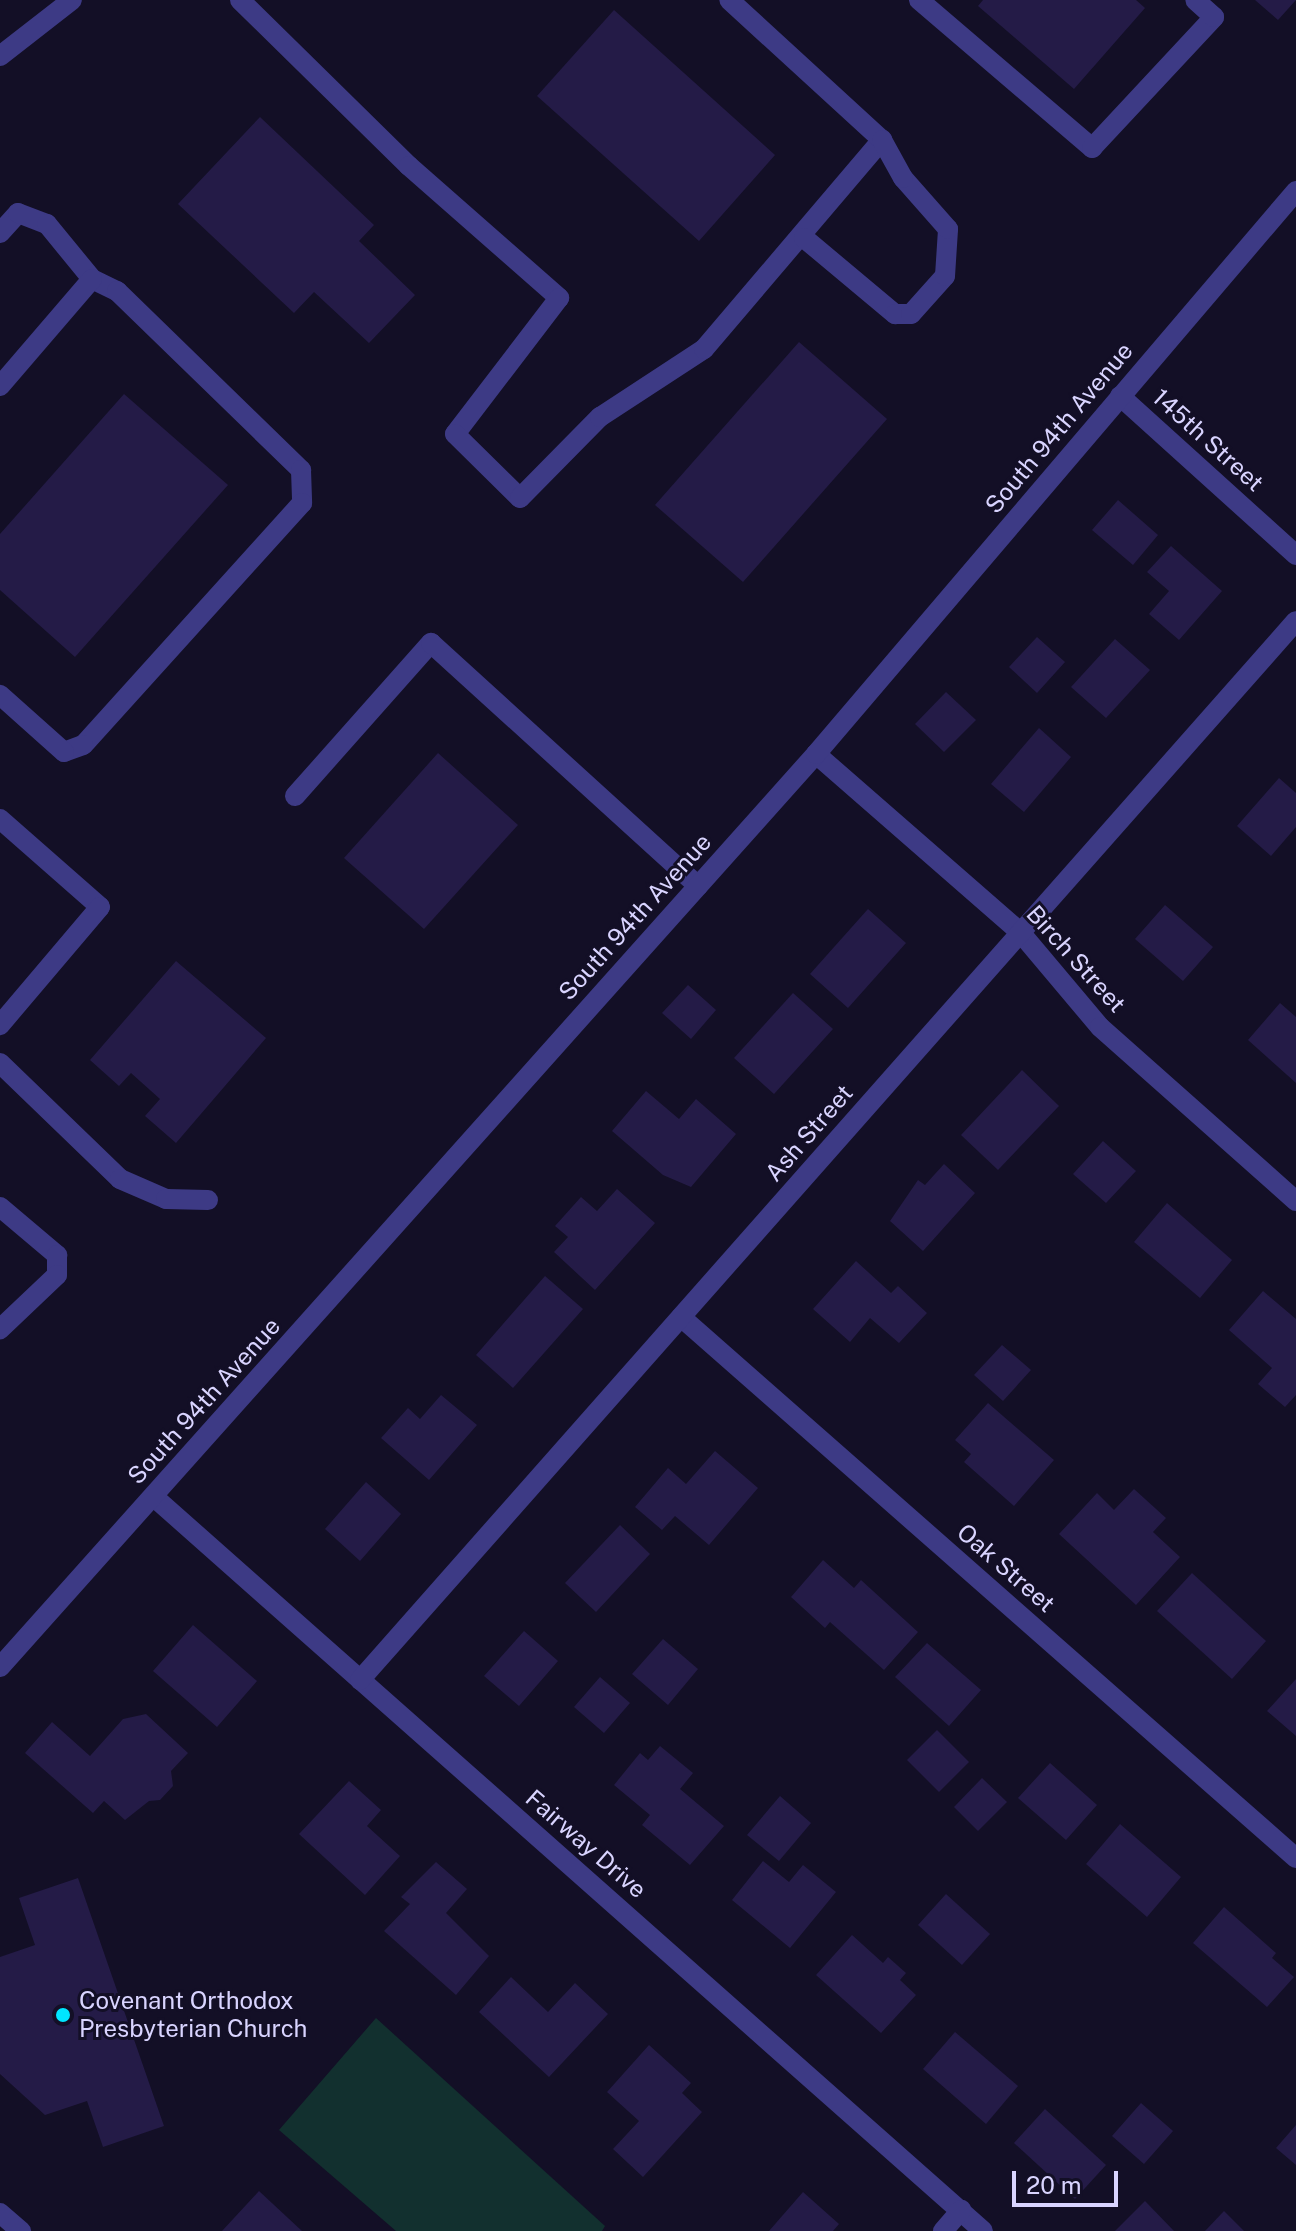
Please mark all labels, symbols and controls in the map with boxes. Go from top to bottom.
street label: South 94th Avenue [979,337,1139,519]
street label: 145th Street [1147,383,1269,497]
street label: South 94th Avenue [553,828,717,1006]
street label: Birch Street [1020,900,1132,1018]
street label: Ash Street [759,1079,859,1187]
street label: South 94th Avenue [122,1312,286,1490]
street label: Oak Street [951,1518,1061,1618]
street label: Fairway Drive [520,1784,652,1904]
place label: Covenant Orthodox Presbyterian Church [79,1987,307,2043]
marker: Covenant Orthodox Presbyterian Church [54,2006,72,2024]
scale bar [1016,2155,1122,2205]
text: 20 m [1026,2171,1082,2199]

